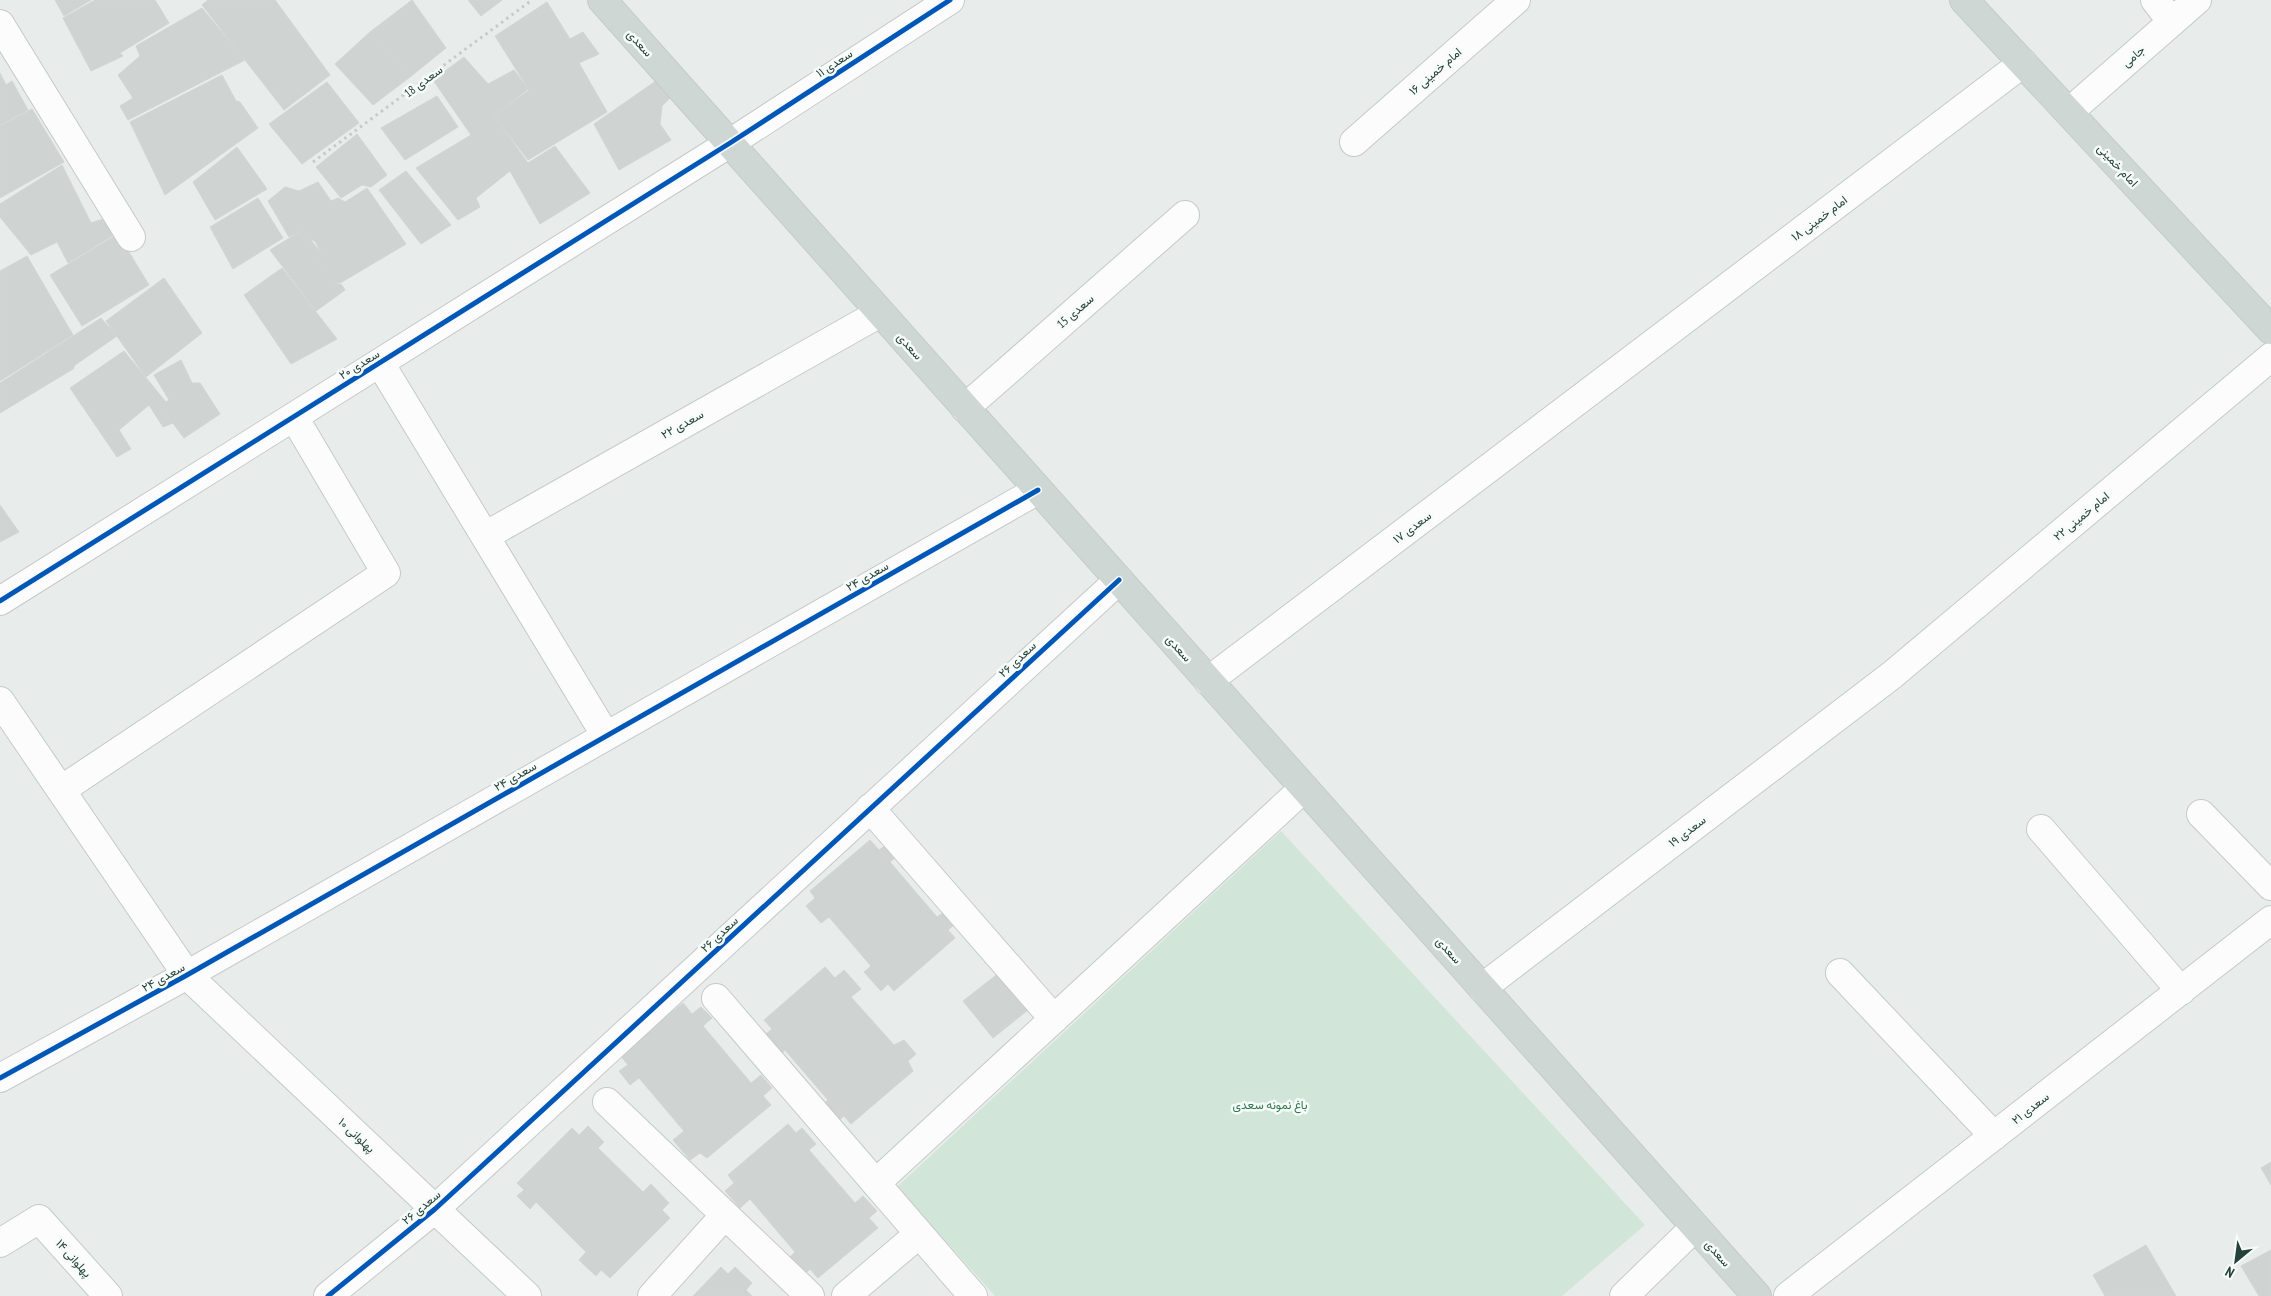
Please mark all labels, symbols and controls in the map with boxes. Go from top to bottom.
street label: سعدی [623,26,656,60]
street label: جامی [2118,42,2148,71]
street label: امام خمینی ۱۶ [1406,44,1465,99]
street label: سعدی ۱۱ [813,46,856,81]
street label: سعدی 18 [401,62,446,101]
street label: امام خمینی [2094,140,2142,190]
street label: امام خمینی ۱۸ [1788,192,1851,245]
street label: سعدی 15 [1053,291,1097,332]
street label: سعدی [893,329,926,363]
street label: سعدی ۲۰ [336,346,383,383]
street label: سعدی ۲۲ [658,406,706,443]
street label: امام خمینی ۲۲ [2050,488,2113,544]
street label: سعدی ۱۷ [1390,508,1435,547]
street label: سعدی ۲۴ [843,558,892,595]
street label: سعدی [1162,631,1195,665]
street label: سعدی ۲۶ [995,638,1040,681]
street label: سعدی ۲۴ [491,758,540,795]
street label: سعدی ۱۹ [1665,812,1709,851]
street label: سعدی ۲۶ [697,913,742,956]
street label: سعدی [1432,933,1465,967]
street label: سعدی ۲۴ [139,959,188,996]
street label: سعدی ۲۱ [2008,1089,2052,1128]
park label: باغ نمونه سعدی [1232,1097,1308,1114]
street label: پهلوانی ۱۰ [335,1114,378,1156]
street label: سعدی ۲۶ [399,1187,444,1228]
street label: پهلوانی ۱۴ [52,1236,95,1281]
street label: سعدی [1701,1236,1734,1270]
north arrow [2211,1236,2261,1286]
text: N [2222,1263,2237,1282]

